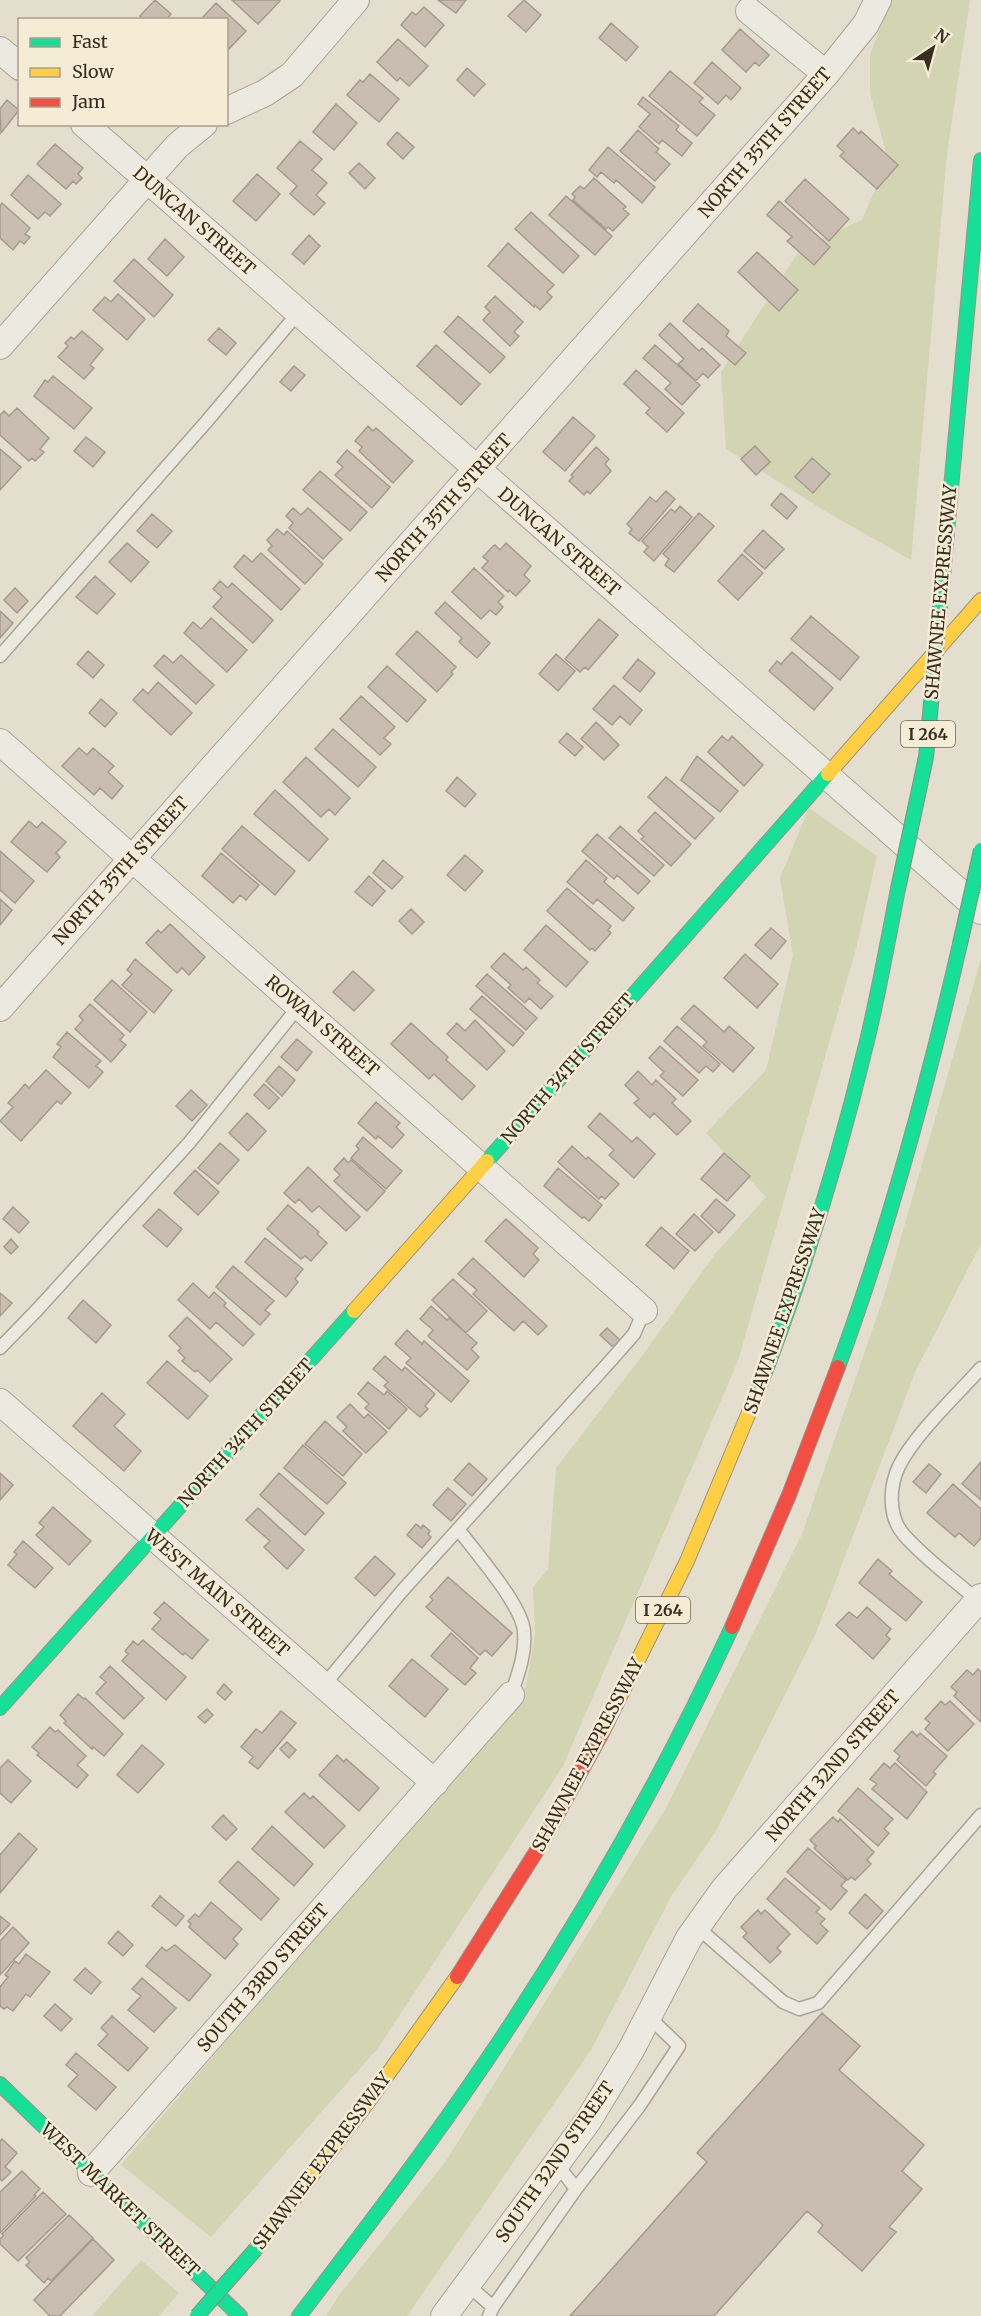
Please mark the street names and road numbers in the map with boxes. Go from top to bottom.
street label: NORTH 35TH STREET [693,62,837,223]
street label: DUNCAN STREET [128,161,261,280]
street label: NORTH 35TH STREET [371,428,517,587]
street label: DUNCAN STREET [493,482,626,601]
street label: SHAWNEE EXPRESSWAY [920,483,961,701]
road number: I 264 [901,721,955,747]
street label: NORTH 35TH STREET [48,791,194,950]
street label: ROWAN STREET [261,970,384,1082]
street label: NORTH 34TH STREET [496,988,640,1149]
street label: SHAWNEE EXPRESSWAY [738,1205,831,1417]
street label: NORTH 34TH STREET [173,1353,319,1512]
street label: WEST MAIN STREET [140,1523,295,1662]
road number: I 264 [636,1597,690,1623]
street label: SHAWNEE EXPRESSWAY [527,1654,649,1856]
street label: NORTH 32ND STREET [761,1685,905,1846]
street label: SOUTH 33RD STREET [192,1898,334,2057]
street label: SHAWNEE EXPRESSWAY [247,2067,396,2254]
street label: SOUTH 32ND STREET [490,2076,619,2247]
street label: WEST MARKET STREET [35,2117,205,2282]

